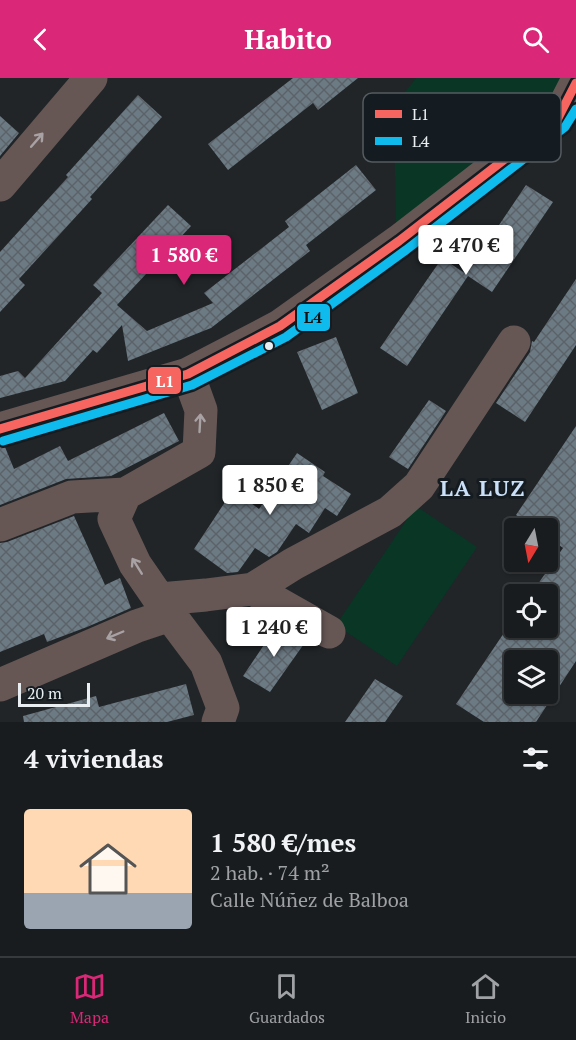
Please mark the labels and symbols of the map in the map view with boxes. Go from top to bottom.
legend [363,93,561,162]
text: L1 [412,103,429,125]
text: L4 [412,130,430,152]
one-way arrow [31,132,44,148]
pin: 2 470 € [411,225,521,276]
pin: 1 580 € [129,235,239,286]
line badge: L4 [296,303,331,332]
text: L4 [304,306,322,328]
unlabelled marker [263,340,275,352]
line badge: L1 [147,366,182,395]
text: L1 [156,370,174,392]
one-way arrow [195,413,206,433]
pin: 1 850 € [215,465,325,516]
district label: LA LUZ [440,473,526,502]
north arrow [504,518,558,572]
one-way arrow [131,558,143,575]
pin: 1 240 € [219,607,329,658]
one-way arrow [107,630,125,642]
scale bar [18,680,90,708]

